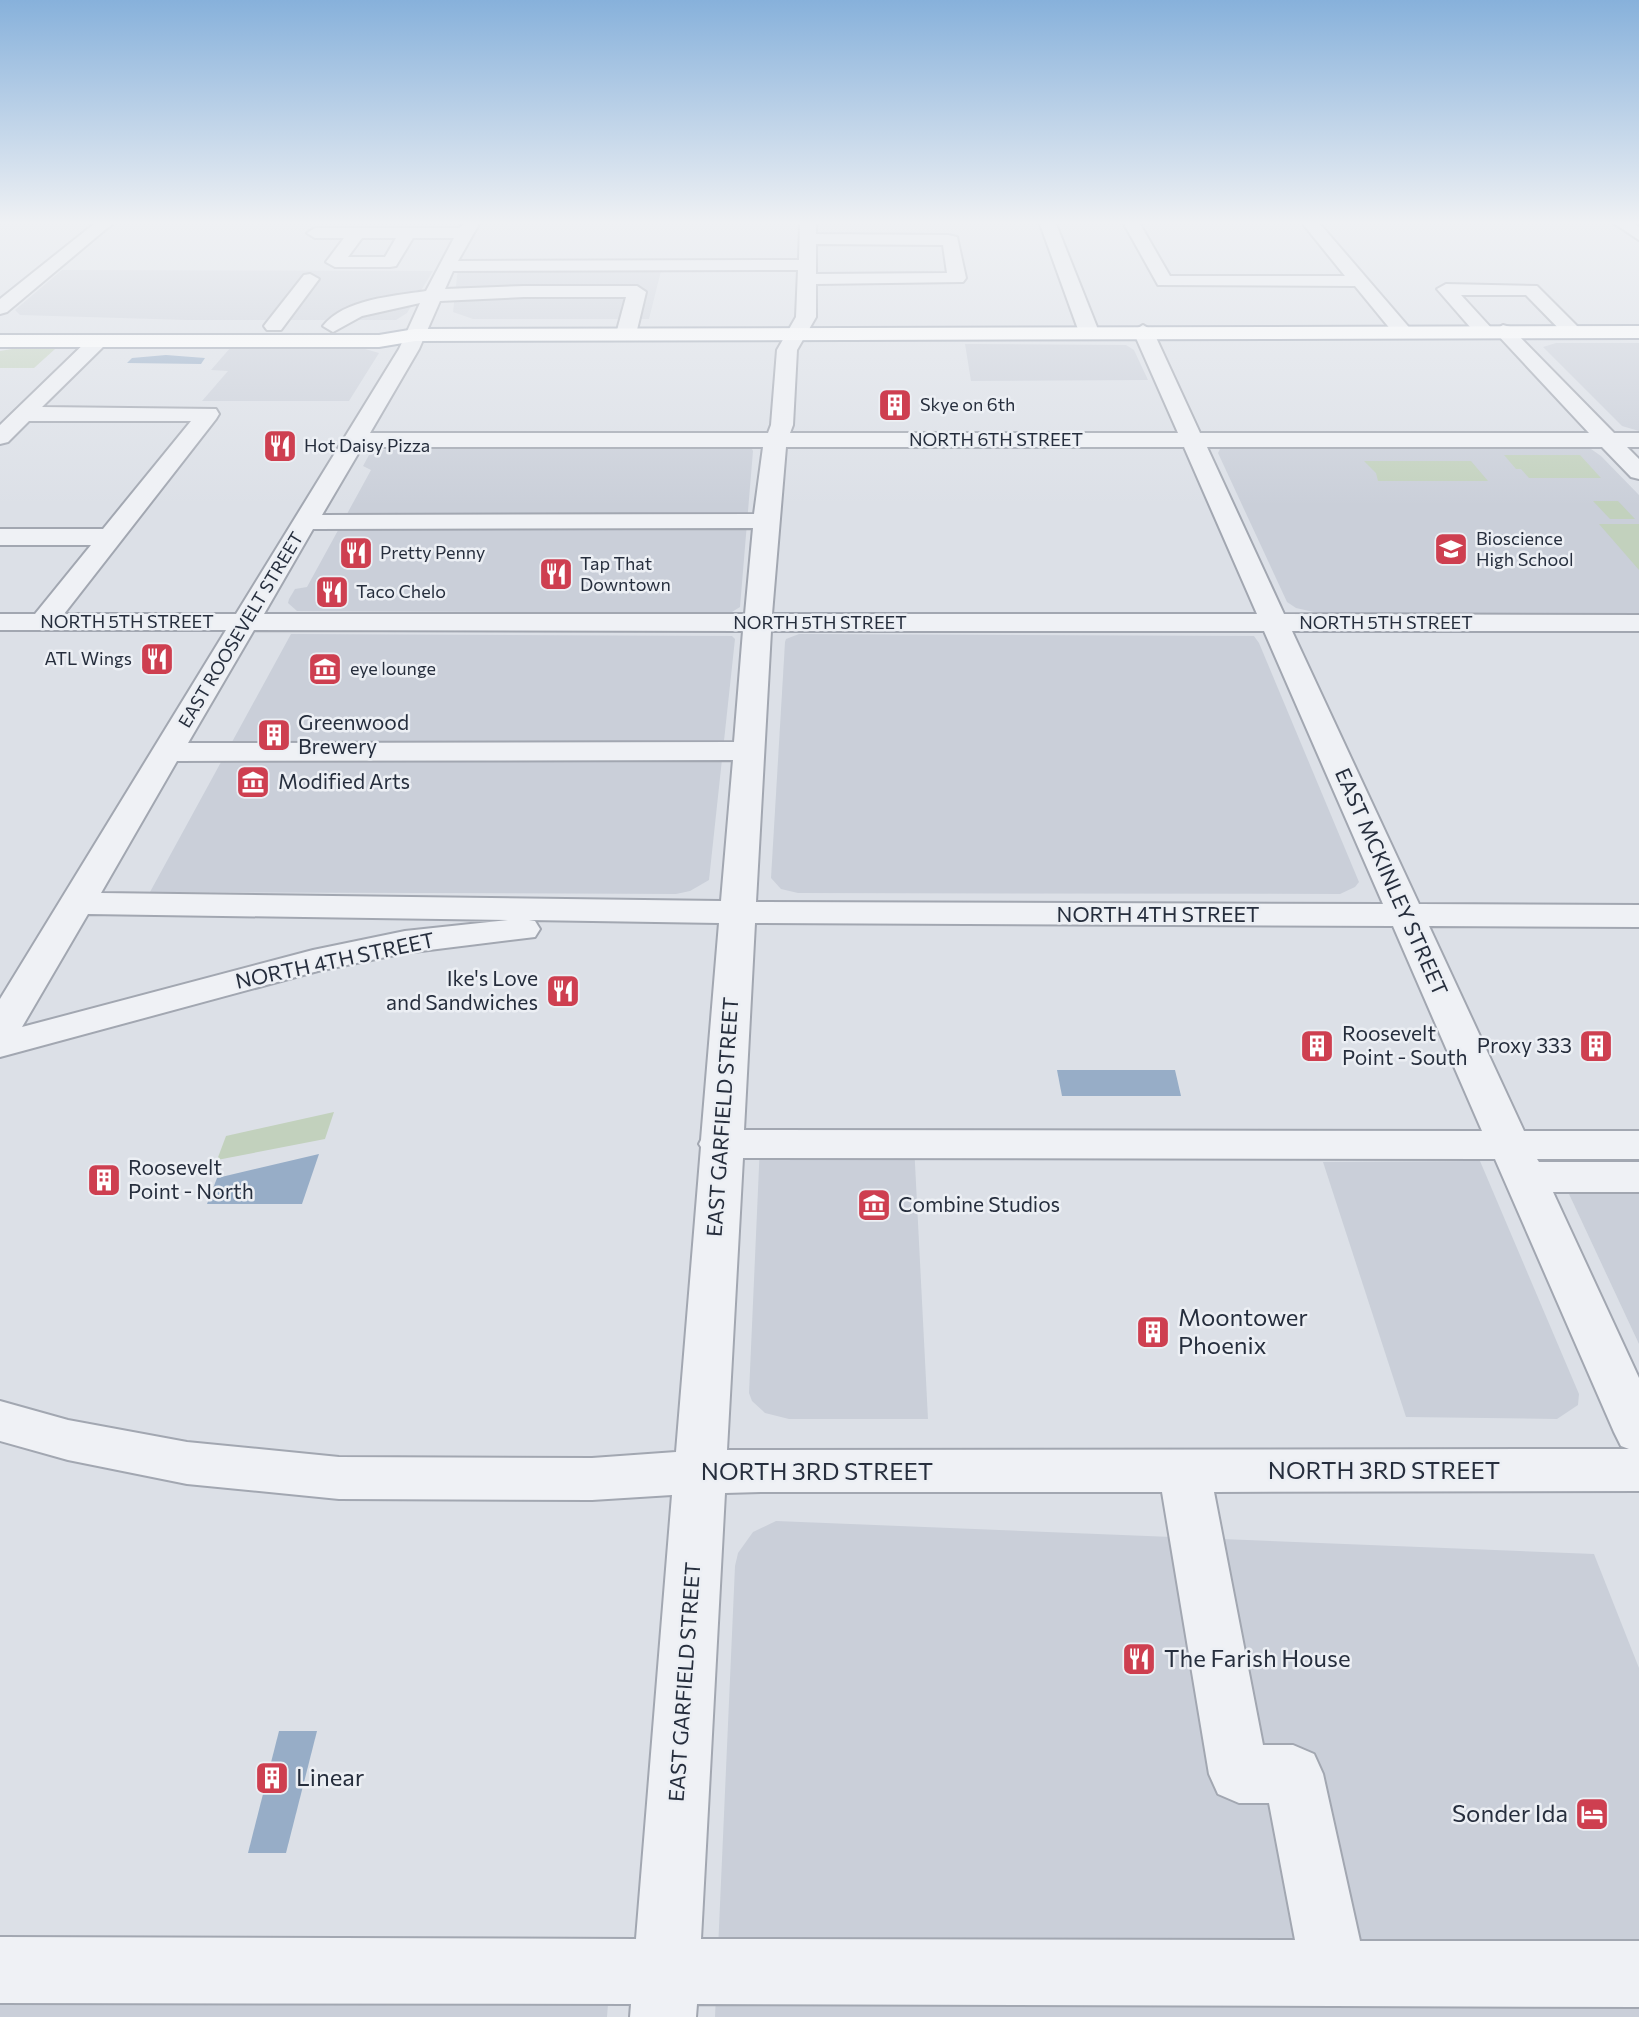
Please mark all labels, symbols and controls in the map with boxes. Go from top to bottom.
building icon: Skye on 6th [876,386,914,424]
place label: Skye on 6th [920,393,1015,415]
restaurant icon: Hot Daisy Pizza [261,427,299,465]
street label: NORTH 6TH STREET [909,428,1083,450]
place label: Hot Daisy Pizza [304,434,430,456]
place label: Bioscience High School [1476,527,1574,570]
street label: EAST ROOSEVELT STREET [173,528,307,731]
school or university icon: Bioscience High School [1432,530,1470,568]
restaurant icon: Pretty Penny [337,534,375,572]
place label: Pretty Penny [380,541,485,563]
place label: Tap That Downtown [580,552,671,595]
restaurant icon: Tap That Downtown [537,555,575,593]
restaurant icon: Taco Chelo [313,573,351,611]
place label: Taco Chelo [356,580,446,602]
street label: NORTH 5TH STREET [40,610,214,632]
street label: NORTH 5TH STREET [733,611,907,633]
street label: NORTH 5TH STREET [1299,611,1473,633]
restaurant icon: ATL Wings [138,640,176,678]
place label: ATL Wings [45,647,132,669]
museum icon: eye lounge [306,650,344,688]
place label: eye lounge [350,657,436,679]
place label: Greenwood Brewery [298,709,409,758]
building icon: Greenwood Brewery [255,716,293,754]
museum icon: Modified Arts [234,763,272,801]
street label: EAST MCKINLEY STREET [1331,764,1454,999]
place label: Modified Arts [278,768,410,793]
street label: NORTH 4TH STREET [1057,901,1259,926]
street label: NORTH 4TH STREET [233,926,436,993]
place label: Ike's Love and Sandwiches [386,965,538,1014]
restaurant icon: Ike's Love and Sandwiches [544,972,582,1010]
street label: EAST GARFIELD STREET [701,996,742,1238]
place label: Roosevelt Point - South [1342,1020,1468,1069]
building icon: Roosevelt Point - South [1298,1027,1336,1065]
building icon: Proxy 333 [1577,1027,1615,1065]
place label: Proxy 333 [1477,1032,1572,1057]
place label: Roosevelt Point - North [128,1154,254,1203]
building icon: Roosevelt Point - North [85,1161,123,1199]
museum icon: Combine Studios [855,1186,893,1224]
place label: Combine Studios [898,1191,1060,1216]
place label: Moontower Phoenix [1178,1302,1308,1359]
building icon: Moontower Phoenix [1134,1313,1172,1351]
street label: NORTH 3RD STREET [1268,1455,1500,1484]
street label: NORTH 3RD STREET [701,1456,933,1485]
street label: EAST GARFIELD STREET [663,1561,704,1803]
restaurant icon: The Farish House [1120,1640,1158,1678]
place label: The Farish House [1164,1643,1351,1672]
building icon: Linear [253,1759,291,1797]
place label: Linear [296,1762,365,1791]
hotel icon: Sonder Ida [1573,1795,1611,1833]
place label: Sonder Ida [1452,1798,1568,1827]

